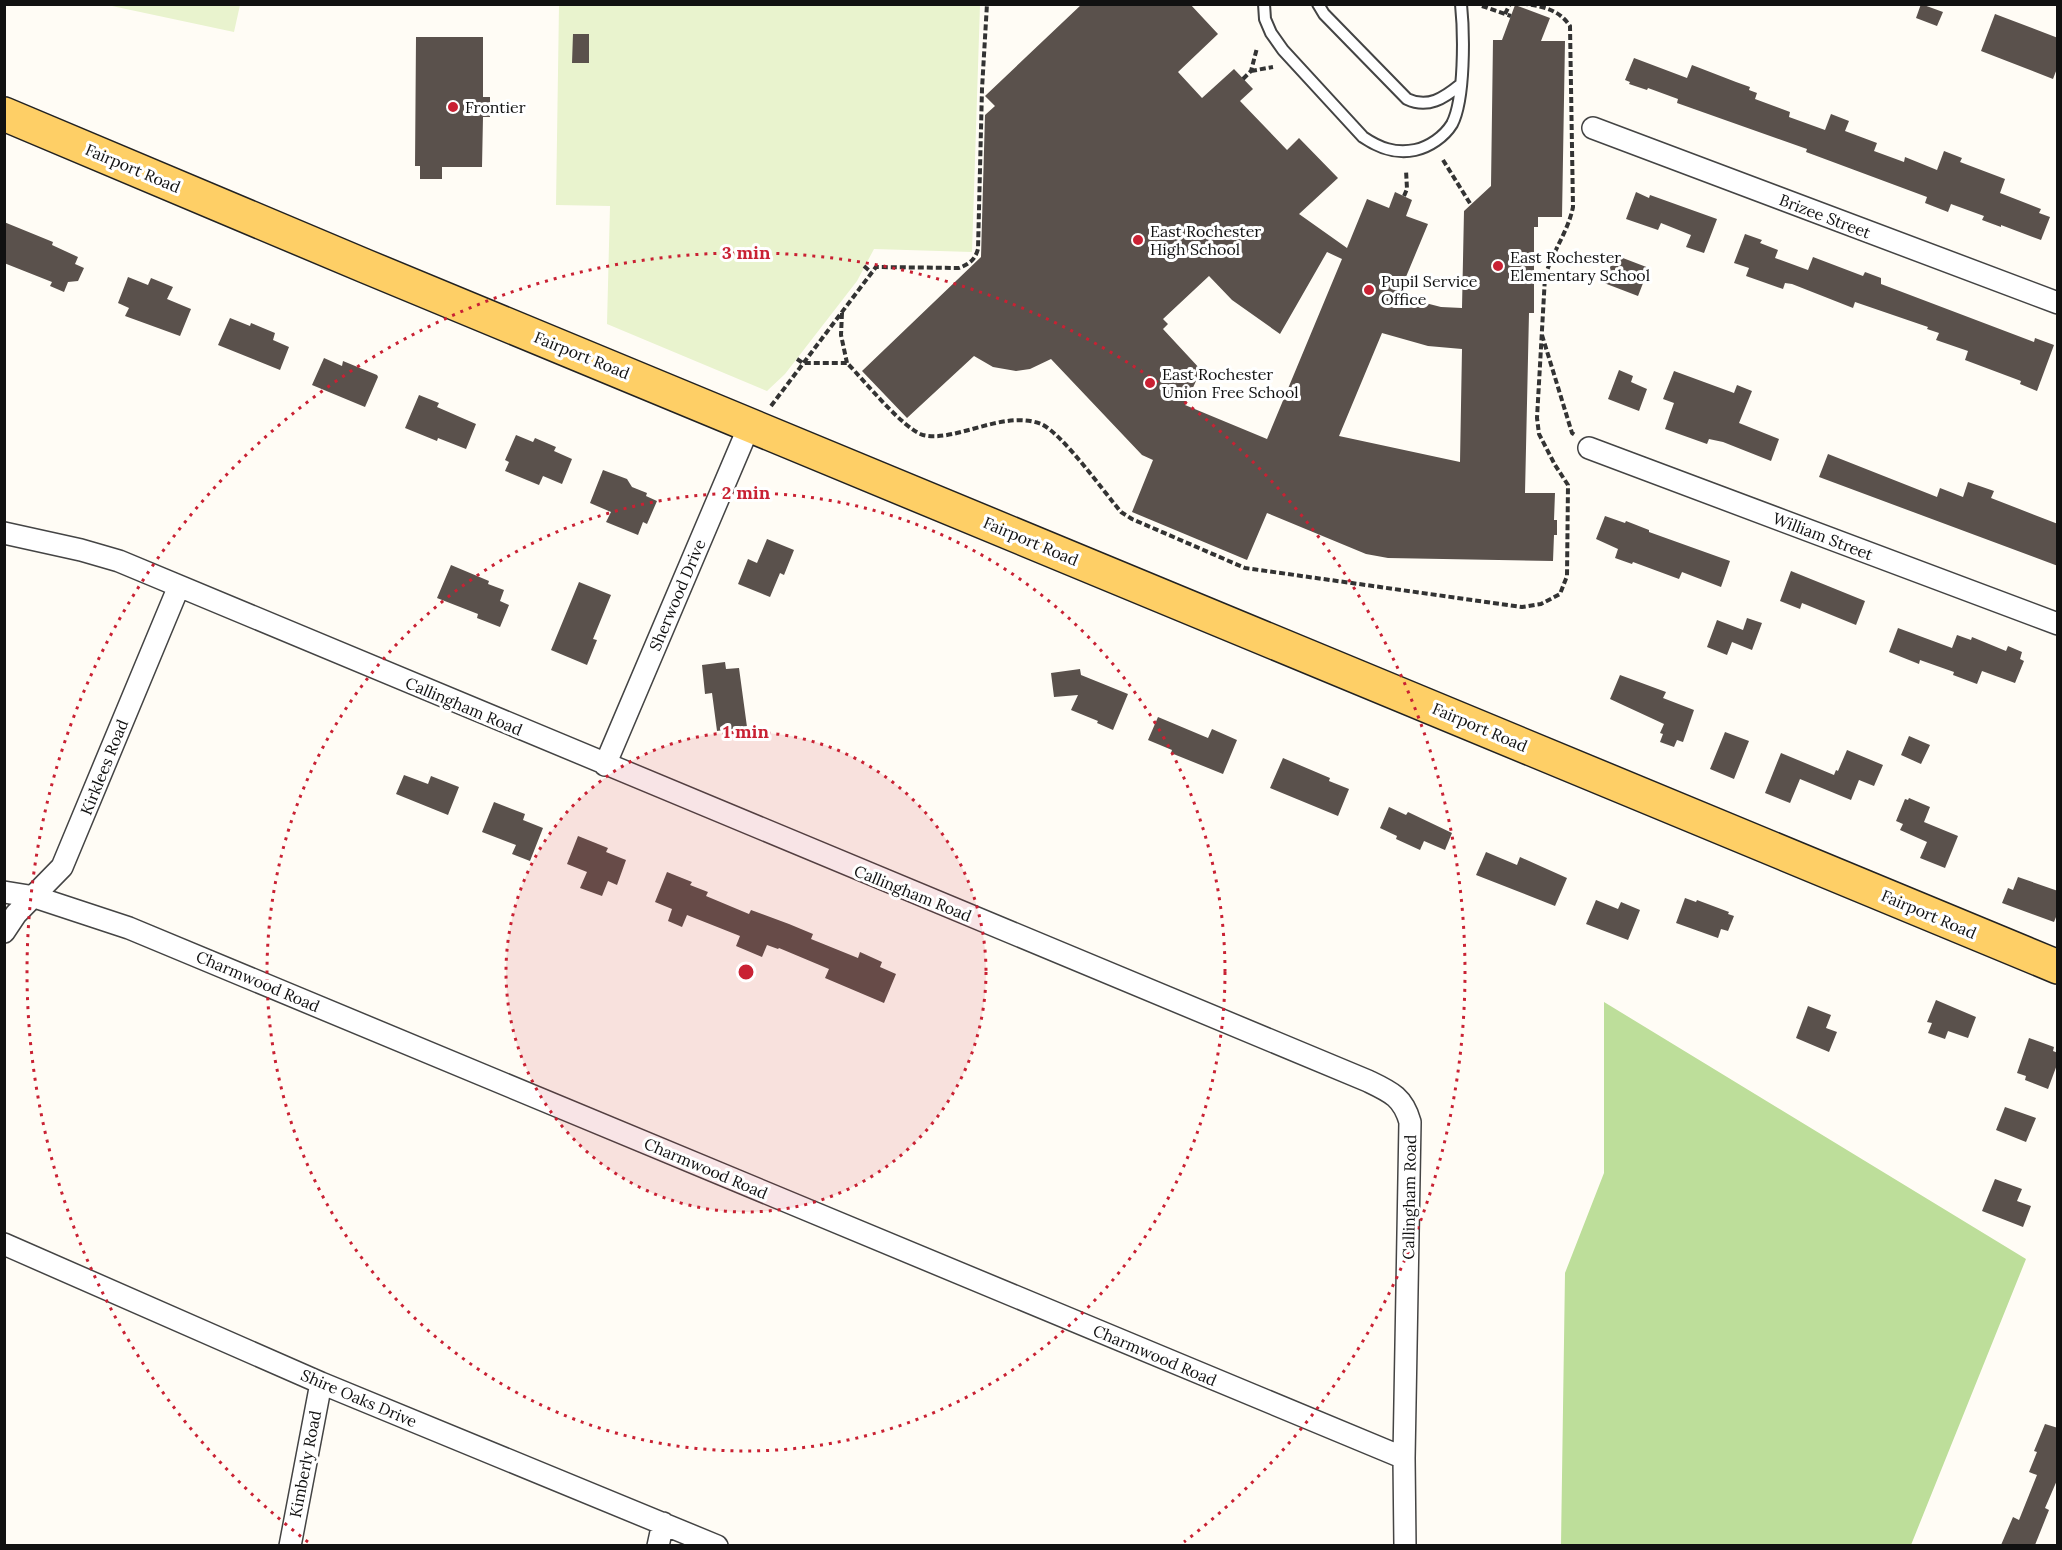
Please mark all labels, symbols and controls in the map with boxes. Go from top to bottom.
place label: Frontier [465,97,526,117]
marker: Frontier [446,100,460,114]
street label: Fairport Road [82,139,184,197]
street label: Brizee Street [1777,189,1874,243]
place label: East Rochester High School [1150,221,1261,259]
marker: East Rochester High School [1131,233,1145,247]
text: 3 min [722,241,771,264]
place label: East Rochester Elementary School [1510,247,1650,285]
marker: East Rochester Elementary School [1491,259,1505,273]
place label: Pupil Service Office [1381,271,1478,309]
marker: Pupil Service Office [1362,283,1376,297]
street label: Fairport Road [531,327,633,383]
place label: East Rochester Union Free School [1162,364,1299,402]
marker: East Rochester Union Free School [1143,376,1157,390]
text: 2 min [722,481,771,504]
street label: William Street [1770,508,1877,565]
street label: Fairport Road [980,512,1082,570]
street label: Sherwood Drive [644,536,710,654]
street label: Callingham Road [403,672,526,740]
street label: Fairport Road [1429,698,1531,756]
street label: Kirklees Road [76,716,132,818]
text: 1 min [723,720,769,743]
street label: Callingham Road [851,860,975,926]
street label: Fairport Road [1878,885,1980,943]
street label: Charmwood Road [193,946,323,1016]
centre of rings [736,962,756,982]
street label: Charmwood Road [641,1133,771,1203]
street label: Callingham Road [1398,1134,1420,1260]
street label: Charmwood Road [1090,1320,1220,1390]
street label: Shire Oaks Drive [298,1365,420,1432]
street label: Kimberly Road [285,1408,325,1519]

